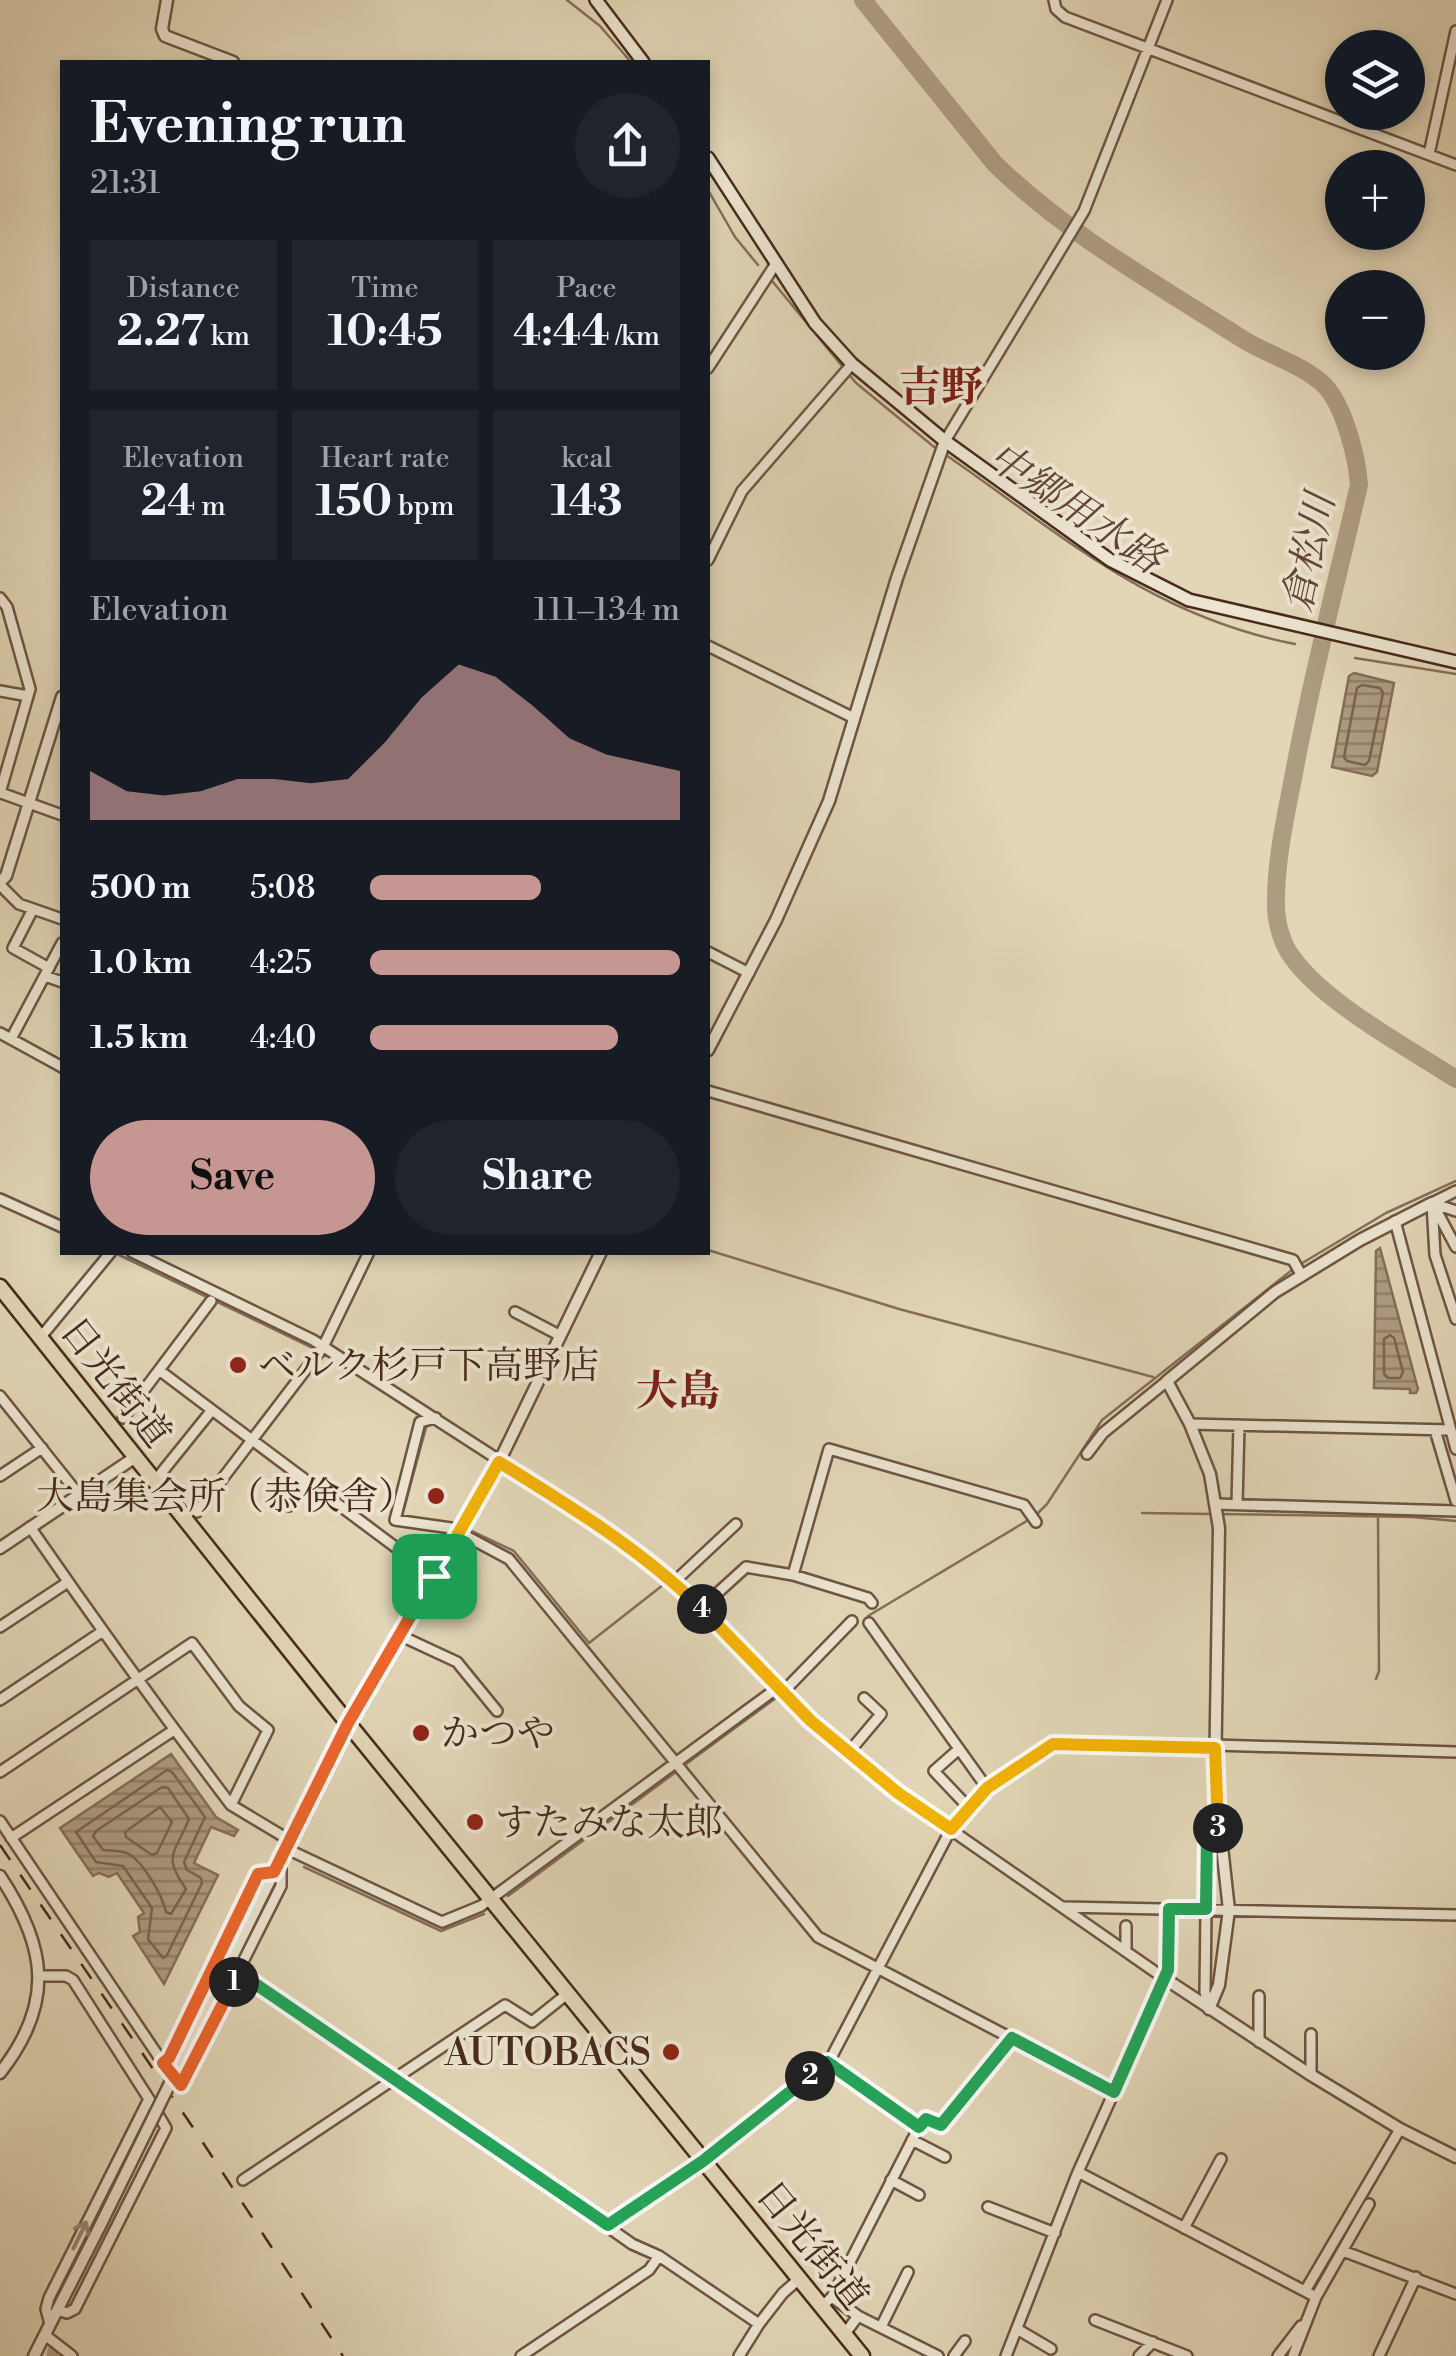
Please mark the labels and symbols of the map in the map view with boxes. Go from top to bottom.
district label: 吉野 [899,362,983,415]
water label: 中郷用水路 [978,432,1174,587]
water label: 倉松川 [1273,486,1348,617]
street label: 日光街道 [50,1309,180,1457]
place label: ベルク杉戸下高野店 [258,1343,599,1390]
marker: ベルク杉戸下高野店 [227,1354,249,1376]
district label: 大島 [636,1366,720,1419]
place label: 大島集会所（恭倹舎） [36,1474,416,1521]
marker: 大島集会所（恭倹舎） [425,1485,447,1507]
pin [392,1534,477,1619]
pin: 4 [677,1584,727,1634]
place label: かつや [441,1711,555,1758]
marker: かつや [410,1722,432,1744]
place label: すたみな太郎 [495,1800,723,1847]
pin: 3 [1193,1803,1243,1853]
marker: すたみな太郎 [464,1811,486,1833]
pin: 1 [209,1957,259,2007]
place label: AUTOBACS [444,2030,651,2077]
marker: AUTOBACS [660,2041,682,2063]
pin: 2 [785,2051,835,2101]
street label: 日光街道 [746,2172,878,2320]
one-way arrow [71,2221,90,2251]

